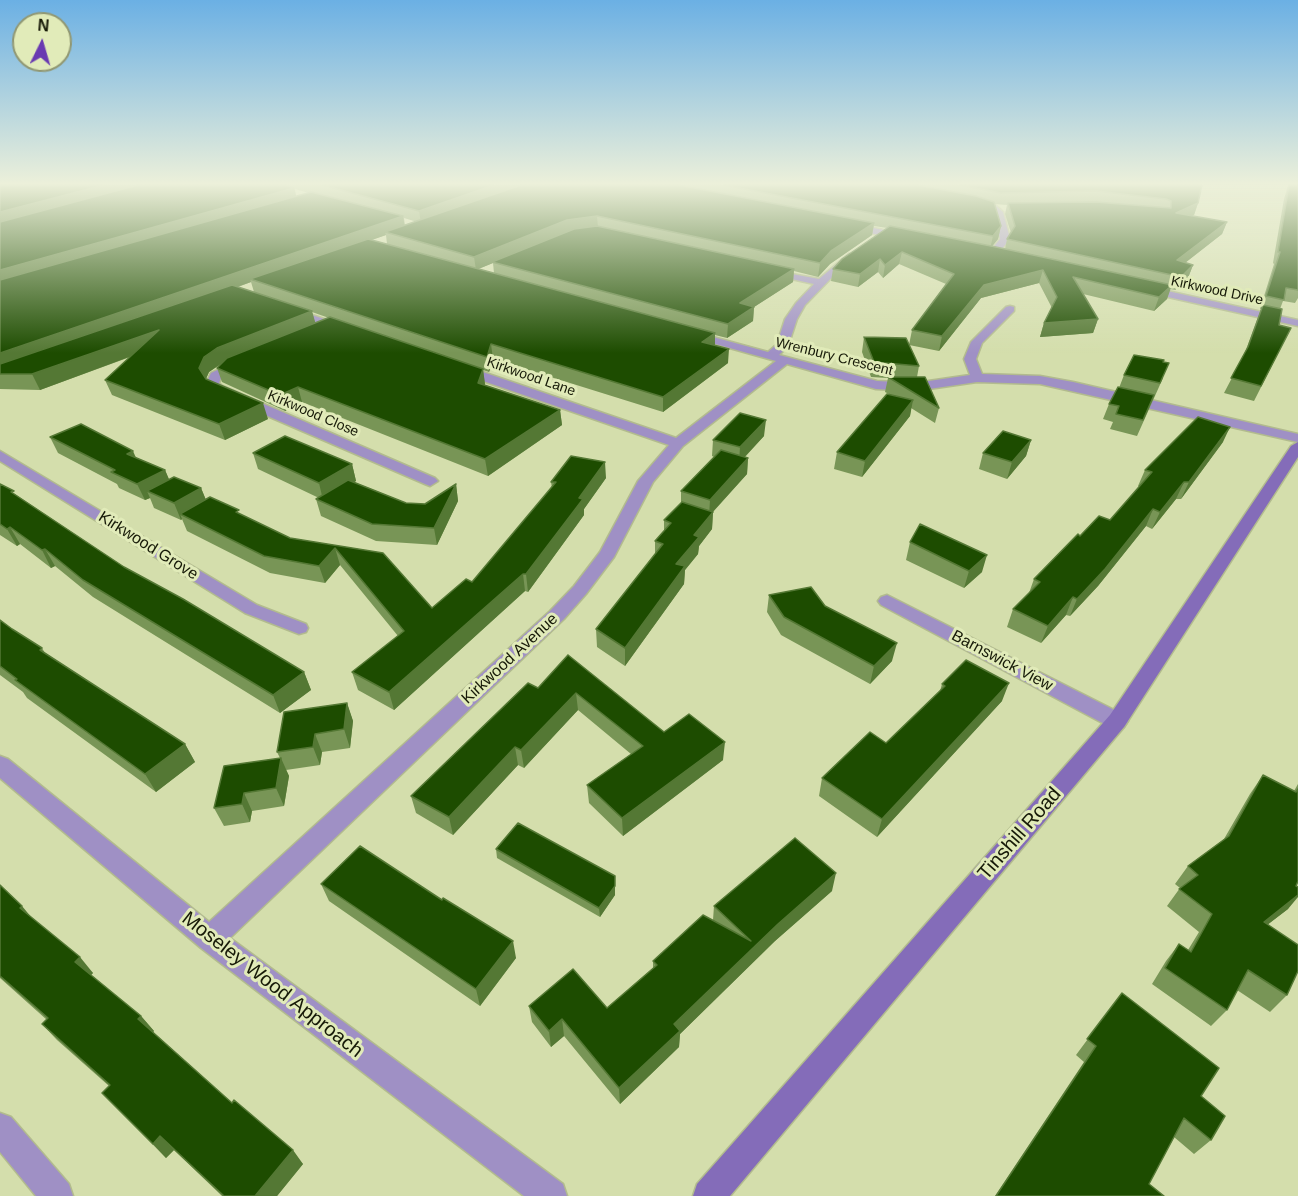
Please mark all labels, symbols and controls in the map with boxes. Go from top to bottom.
north arrow [12,12,72,72]
text: N [37,17,50,35]
street label: Kirkwood Drive [1169,273,1265,309]
street label: Wrenbury Crescent [774,334,894,380]
street label: Kirkwood Lane [484,354,578,400]
street label: Kirkwood Close [265,387,361,441]
street label: Kirkwood Grove [95,508,201,584]
street label: Kirkwood Avenue [458,610,562,708]
street label: Barnswick View [948,626,1056,696]
street label: Tinshill Road [973,783,1067,885]
street label: Moseley Wood Approach [177,907,367,1063]

